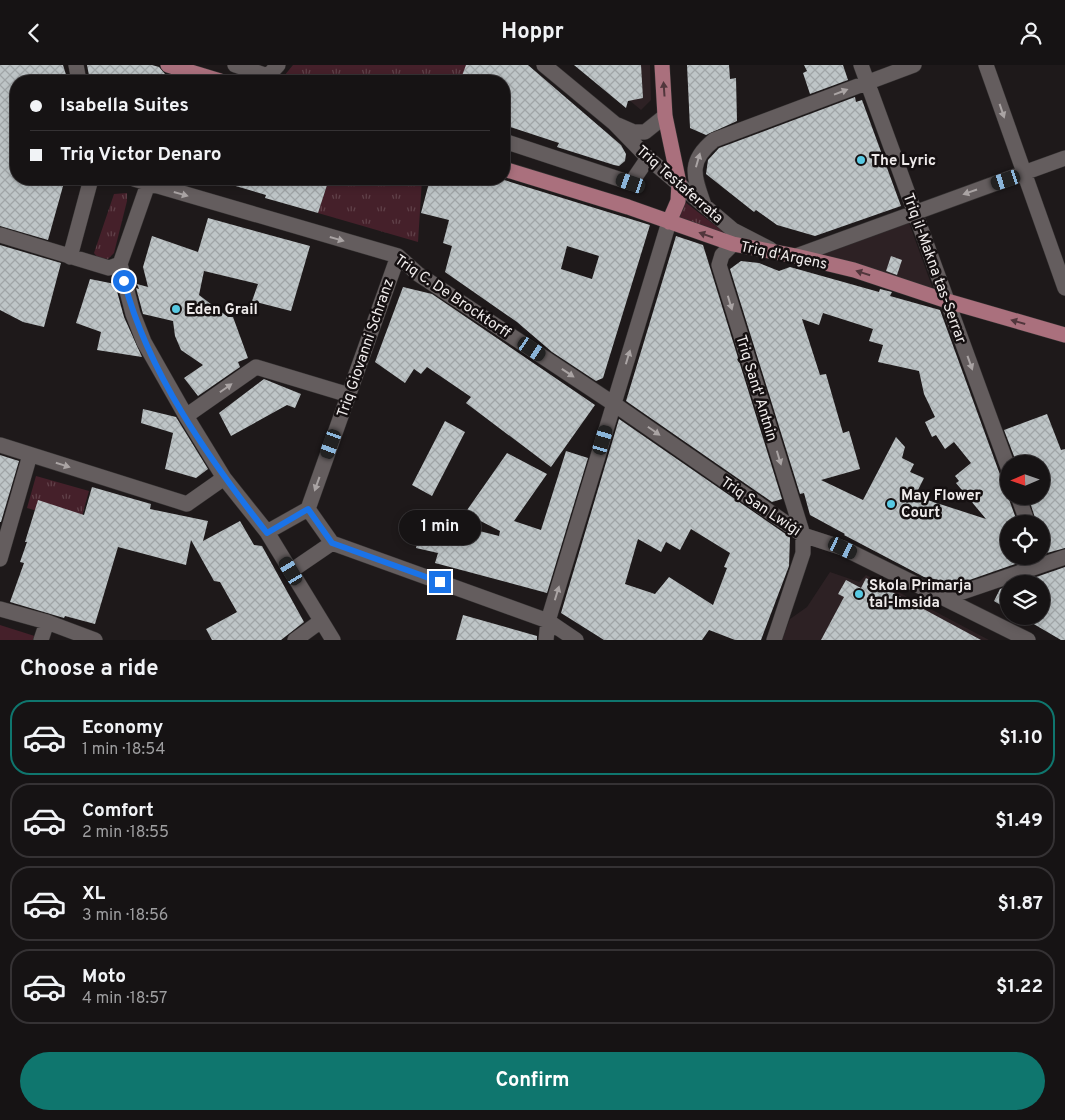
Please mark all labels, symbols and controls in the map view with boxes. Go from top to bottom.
icon: back [20,19,48,47]
text: Hoppr [501,19,564,46]
icon: person [1017,19,1045,47]
one-way arrow [659,81,667,97]
one-way arrow [834,88,849,96]
text: Isabella Suites [60,94,189,118]
one-way arrow [998,104,1006,119]
street label: Triq Testaferrata [632,142,726,228]
text: Triq Victor Denaro [60,143,222,167]
one-way arrow [694,152,702,167]
place label: The Lyric [871,152,936,171]
marker: The Lyric [855,154,867,166]
car [989,168,1022,192]
car [614,171,647,195]
one-way arrow [962,189,977,197]
one-way arrow [173,190,188,198]
street label: Triq il-Makna tas-Serrar [898,191,970,346]
one-way arrow [698,230,713,238]
one-way arrow [329,235,344,243]
street label: Triq d'Argens [739,238,829,275]
street label: Triq C. De Brocktorff [390,251,514,343]
one-way arrow [855,269,870,277]
route start [113,270,135,292]
street label: Triq Giovanni Schranz [334,276,399,421]
one-way arrow [727,296,735,311]
place label: Eden Grail [186,301,258,320]
marker: Eden Grail [170,303,182,315]
one-way arrow [1011,317,1026,325]
street label: Triq Sant' Antnin [730,333,781,444]
car [515,334,548,364]
one-way arrow [624,349,632,364]
one-way arrow [966,356,974,371]
one-way arrow [561,368,574,378]
one-way arrow [219,383,232,393]
car [591,423,614,457]
one-way arrow [647,426,660,436]
car [318,427,343,461]
one-way arrow [775,451,783,466]
north arrow [1000,455,1050,505]
map controls [1000,455,1050,625]
one-way arrow [56,462,71,469]
street label: Triq San Lwiġi [716,473,804,541]
one-way arrow [313,476,320,491]
place label: May Flower Court [901,487,982,523]
marker: May Flower Court [885,498,897,510]
callout: 1 min [399,509,481,545]
button: locate [1000,515,1050,565]
text: 1 min [421,517,459,537]
car [826,535,859,561]
car [276,554,305,588]
route end [429,571,451,593]
button: layers [1000,575,1050,625]
place label: Skola Primarja tal-Imsida [869,577,972,613]
one-way arrow [553,585,561,600]
marker: Skola Primarja tal-Imsida [853,588,865,600]
text: Choose a ride [20,656,158,683]
icon: car [22,715,67,760]
text: Economy [82,716,163,740]
text: $1.10 [999,726,1043,750]
text: 1 min · 18:54 [82,740,165,760]
icon: car [22,798,67,843]
text: Comfort [82,799,154,823]
text: $1.49 [995,809,1043,833]
text: 2 min · 18:55 [82,823,169,843]
icon: car [22,881,67,926]
text: XL [82,882,105,906]
text: $1.87 [997,892,1043,916]
text: 3 min · 18:56 [82,906,168,926]
icon: car [22,964,67,1009]
text: Moto [82,965,126,989]
text: $1.22 [996,975,1043,999]
text: 4 min · 18:57 [82,989,167,1009]
button: Confirm [20,1052,1045,1110]

